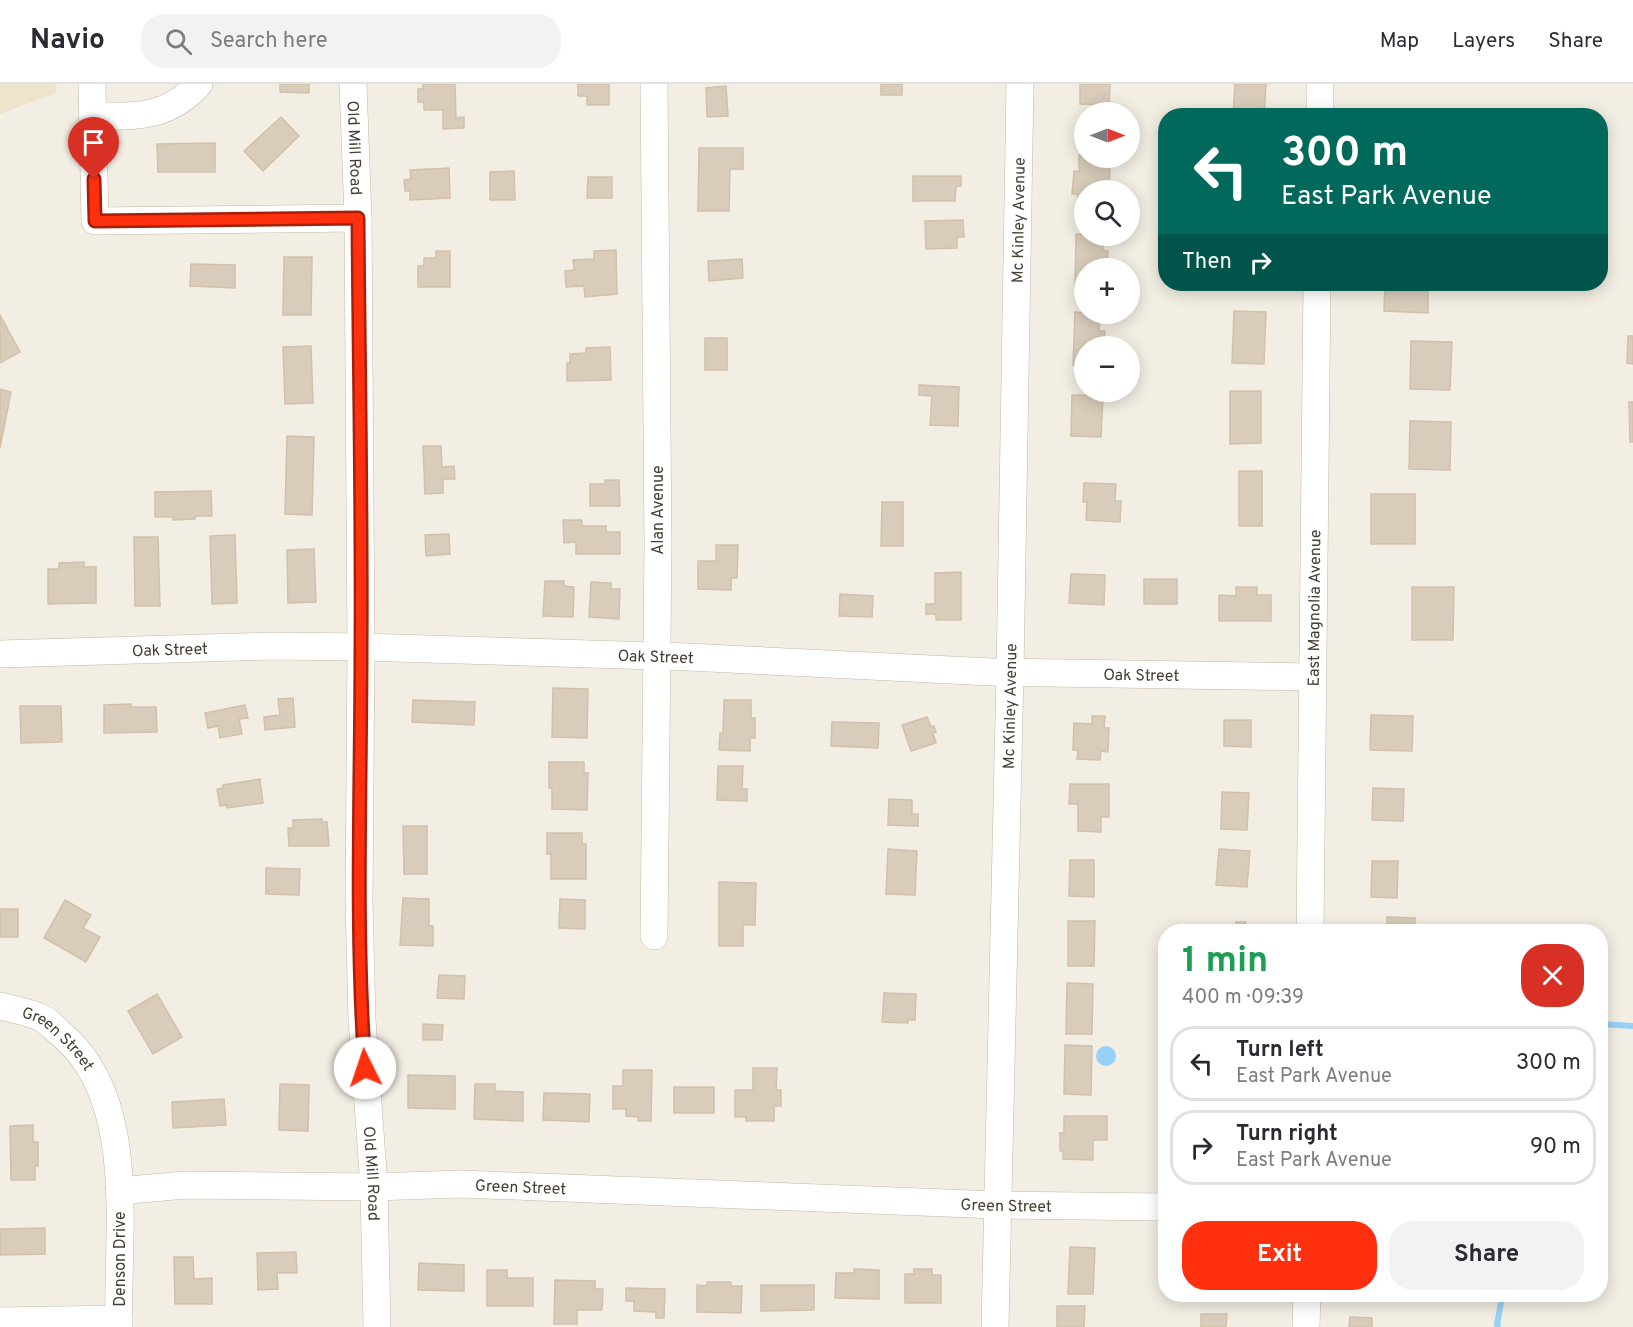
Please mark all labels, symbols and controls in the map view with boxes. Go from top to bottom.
search box [141,14,561,68]
text: Navio [30,23,105,59]
icon: search [162,25,195,58]
text: Search here [210,28,327,55]
text: Map [1380,28,1419,55]
text: Layers [1452,28,1515,55]
text: Share [1548,28,1603,55]
street label: Old Mill Road [342,100,365,196]
north arrow [1074,102,1140,168]
map controls [1074,102,1140,402]
pin [68,117,119,179]
icon: arrive [77,126,110,159]
text: 300 m [1281,128,1408,181]
icon: left [1182,132,1260,210]
street label: Mc Kinley Avenue [1009,157,1031,283]
button: search [1074,180,1140,246]
text: East Park Avenue [1281,180,1491,214]
icon: right [1244,246,1277,279]
text: Then [1182,249,1232,276]
button: + [1074,258,1140,324]
button: − [1074,336,1140,402]
street label: Alan Avenue [649,465,669,555]
street label: East Magnolia Avenue [1305,530,1326,687]
street label: Oak Street [132,640,208,662]
street label: Mc Kinley Avenue [1000,643,1023,769]
street label: Oak Street [617,647,694,669]
street label: Oak Street [1103,666,1180,687]
text: 1 min [1182,939,1268,985]
button: close [1521,944,1584,1007]
text: 400 m · 09:39 [1182,985,1304,1011]
street label: Green Street [19,1004,98,1075]
position arrow [333,1036,397,1100]
text: Turn left [1236,1037,1324,1064]
icon: left [1185,1047,1218,1080]
text: 300 m [1516,1050,1581,1077]
text: East Park Avenue [1236,1064,1392,1090]
text: Turn right [1236,1121,1338,1148]
street label: Old Mill Road [358,1126,383,1221]
icon: right [1185,1131,1218,1164]
text: 90 m [1530,1134,1581,1161]
text: East Park Avenue [1236,1148,1392,1174]
street label: Green Street [474,1177,567,1200]
street label: Green Street [960,1196,1052,1218]
street label: Denson Drive [111,1211,131,1307]
button: Exit [1182,1221,1377,1290]
button: Share [1389,1221,1584,1290]

